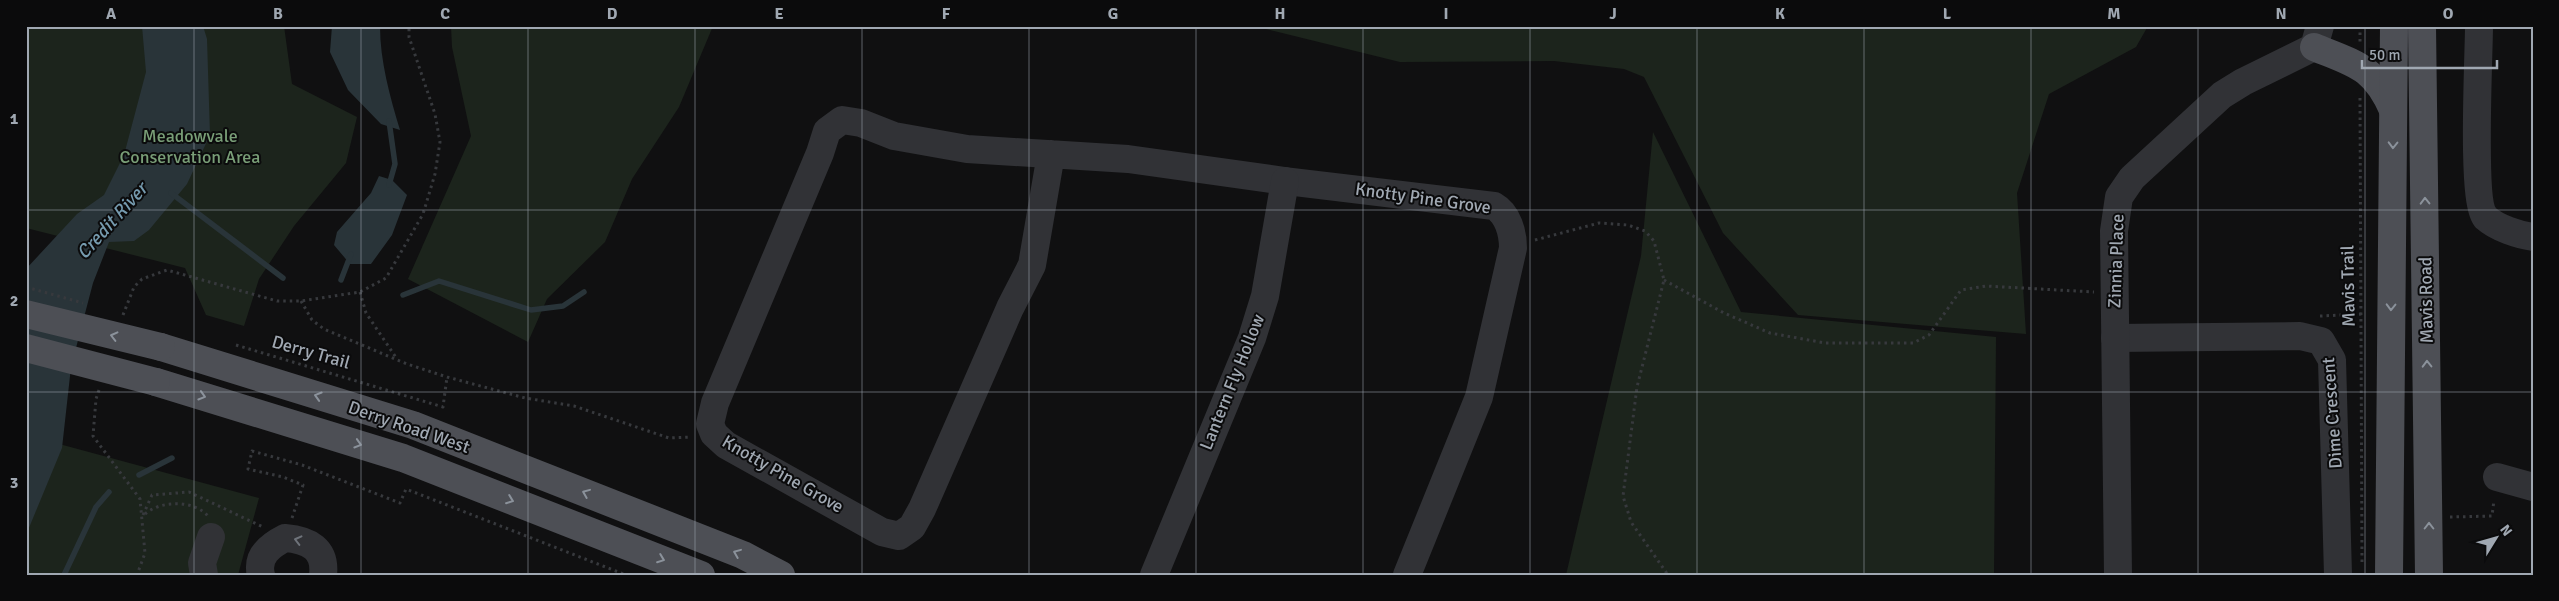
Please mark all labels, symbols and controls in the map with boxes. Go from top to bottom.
text: A [106,4,117,24]
text: B [273,4,283,24]
text: C [440,4,450,24]
text: D [607,4,618,24]
text: E [774,4,784,24]
text: F [942,4,951,24]
text: G [1108,4,1118,24]
text: H [1275,4,1285,24]
text: I [1443,4,1449,24]
text: J [1609,4,1617,24]
text: K [1775,4,1785,24]
text: L [1943,4,1952,24]
text: M [2107,4,2121,24]
text: N [2275,4,2287,24]
text: O [2443,4,2454,24]
scale bar [2362,38,2496,70]
text: 50 m [2369,46,2400,64]
text: 1 [10,109,19,129]
park label: Meadowvale Conservation Area [120,125,260,168]
one-way arrow [2388,142,2398,149]
water label: Credit River [71,176,155,264]
street label: Knotty Pine Grove [1354,178,1492,218]
one-way arrow [2420,197,2430,204]
street label: Zinnia Place [2103,213,2129,309]
street label: Mavis Trail [2336,245,2360,327]
street label: Mavis Road [2414,257,2438,343]
text: 2 [10,291,18,311]
one-way arrow [2386,304,2396,312]
street label: Lantern Fly Hollow [1195,311,1269,453]
street label: Derry Trail [269,330,353,374]
one-way arrow [111,331,119,341]
street label: Dime Crescent [2317,357,2347,469]
one-way arrow [2422,359,2433,367]
one-way arrow [198,391,206,401]
one-way arrow [315,391,323,401]
street label: Derry Road West [345,396,473,458]
street label: Knotty Pine Grove [718,430,848,518]
one-way arrow [353,438,361,448]
text: 3 [10,473,18,493]
one-way arrow [582,489,591,499]
one-way arrow [505,493,514,504]
north arrow [2472,514,2522,564]
text: N [2496,521,2516,539]
one-way arrow [2424,522,2434,530]
one-way arrow [294,535,303,546]
one-way arrow [733,549,742,559]
one-way arrow [656,553,665,563]

